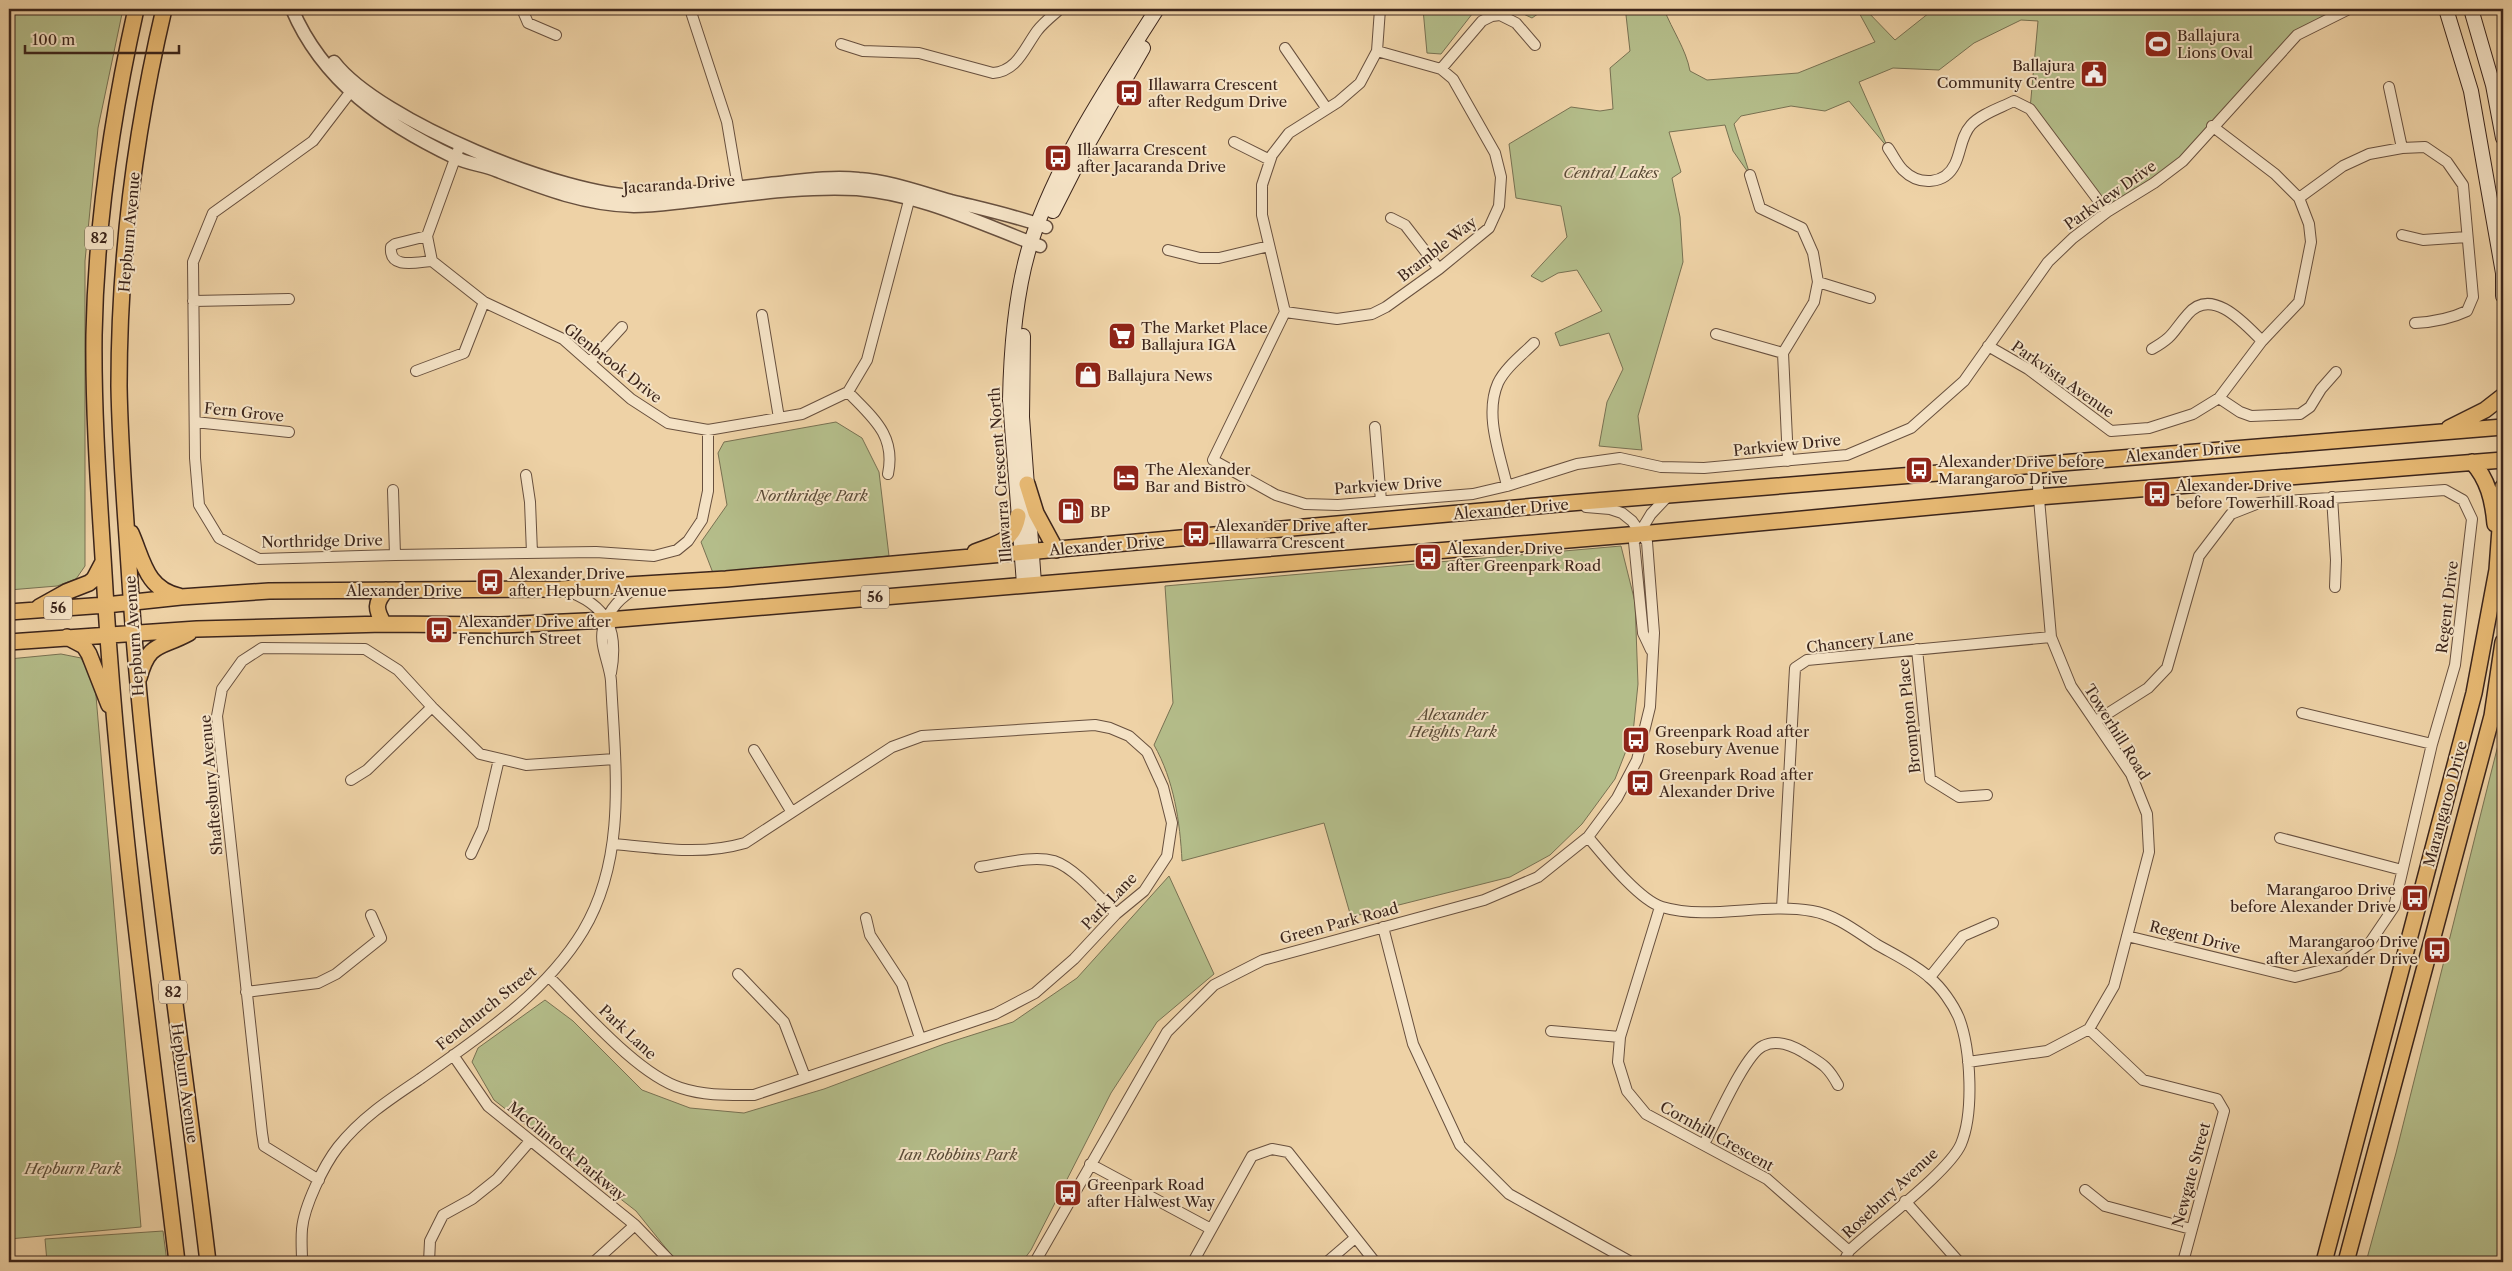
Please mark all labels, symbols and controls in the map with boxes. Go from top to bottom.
scale bar [25,22,179,54]
place label: Ballajura Lions Oval [2177,26,2254,62]
sports icon: Ballajura Lions Oval [2143,29,2173,59]
text: 100 m [32,30,75,49]
place label: Ballajura Community Centre [1937,56,2075,92]
public building icon: Ballajura Community Centre [2079,59,2109,89]
place label: Illawarra Crescent after Redgum Drive [1148,75,1287,111]
bus stop icon: Illawarra Crescent after Redgum Drive [1114,78,1144,108]
place label: Illawarra Crescent after Jacaranda Drive [1077,140,1226,176]
bus stop icon: Illawarra Crescent after Jacaranda Drive [1043,143,1073,173]
street label: Parkview Drive [2060,156,2160,234]
park label: Central Lakes [1563,163,1659,182]
street label: Hepburn Avenue [114,171,144,293]
street label: Jacaranda Drive [620,171,736,198]
street label: Bramble Way [1394,212,1481,286]
road number: 82 [85,227,113,250]
place label: The Market Place Ballajura IGA [1141,318,1268,354]
street label: Glenbrook Drive [560,319,666,407]
supermarket icon: The Market Place Ballajura IGA [1107,321,1137,351]
street label: Parkvista Avenue [2008,336,2118,422]
shop icon: Ballajura News [1073,360,1103,390]
place label: Ballajura News [1107,366,1213,385]
street label: Illawarra Crescent North [984,386,1016,563]
street label: Fern Grove [203,398,285,426]
street label: Parkview Drive [1732,430,1842,460]
street label: Alexander Drive [2123,437,2242,467]
place label: Alexander Drive before Marangaroo Drive [1937,452,2104,488]
bus stop icon: Alexander Drive before Marangaroo Drive [1904,455,1934,485]
place label: The Alexander Bar and Bistro [1145,460,1251,496]
hotel icon: The Alexander Bar and Bistro [1111,463,1141,493]
street label: Parkview Drive [1333,472,1443,498]
place label: Alexander Drive before Towerhill Road [2175,476,2335,512]
bus stop icon: Alexander Drive before Towerhill Road [2142,479,2172,509]
park label: Northridge Park [755,486,868,505]
street label: Alexander Drive [1451,494,1570,524]
fuel station icon: BP [1056,496,1086,526]
place label: BP [1090,502,1110,521]
place label: Alexander Drive after Illawarra Crescent [1214,516,1369,552]
bus stop icon: Alexander Drive after Illawarra Crescent [1181,519,1211,549]
street label: Northridge Drive [261,530,383,552]
street label: Alexander Drive [1047,530,1166,560]
place label: Alexander Drive after Greenpark Road [1446,539,1601,575]
bus stop icon: Alexander Drive after Greenpark Road [1413,542,1443,572]
street label: Regent Drive [2432,560,2462,654]
place label: Alexander Drive after Hepburn Avenue [508,564,667,600]
bus stop icon: Alexander Drive after Hepburn Avenue [475,567,505,597]
street label: Hepburn Avenue [120,575,148,697]
street label: Alexander Drive [345,581,462,600]
road number: 56 [861,586,889,608]
road number: 56 [44,596,72,620]
place label: Alexander Drive after Fenchurch Street [457,612,612,648]
bus stop icon: Alexander Drive after Fenchurch Street [424,615,454,645]
street label: Chancery Lane [1805,625,1915,657]
street label: Brompton Place [1894,658,1924,774]
street label: Towerhill Road [2080,681,2154,783]
park label: Alexander Heights Park [1408,705,1497,741]
street label: Shaftesbury Avenue [195,714,227,856]
place label: Greenpark Road after Rosebury Avenue [1655,722,1810,758]
bus stop icon: Greenpark Road after Rosebury Avenue [1621,725,1651,755]
street label: Marangaroo Drive [2419,739,2471,869]
place label: Greenpark Road after Alexander Drive [1658,765,1814,801]
bus stop icon: Greenpark Road after Alexander Drive [1625,768,1655,798]
street label: Park Lane [1077,869,1141,933]
place label: Marangaroo Drive before Alexander Drive [2230,880,2396,916]
bus stop icon: Marangaroo Drive before Alexander Drive [2400,883,2430,913]
street label: Green Park Road [1278,898,1400,948]
street label: Regent Drive [2147,917,2243,957]
place label: Marangaroo Drive after Alexander Drive [2266,932,2418,968]
bus stop icon: Marangaroo Drive after Alexander Drive [2422,935,2452,965]
street label: Fenchurch Street [432,961,540,1054]
road number: 82 [159,980,187,1004]
street label: Park Lane [595,1001,661,1063]
street label: Hepburn Avenue [167,1022,203,1144]
street label: McClintock Parkway [504,1097,631,1205]
street label: Cornhill Crescent [1657,1097,1778,1175]
street label: Newgate Street [2168,1120,2214,1230]
street label: Rosebury Avenue [1838,1144,1942,1242]
park label: Ian Robbins Park [898,1145,1018,1164]
park label: Hepburn Park [24,1159,122,1178]
place label: Greenpark Road after Halwest Way [1087,1175,1216,1211]
bus stop icon: Greenpark Road after Halwest Way [1053,1178,1083,1208]

